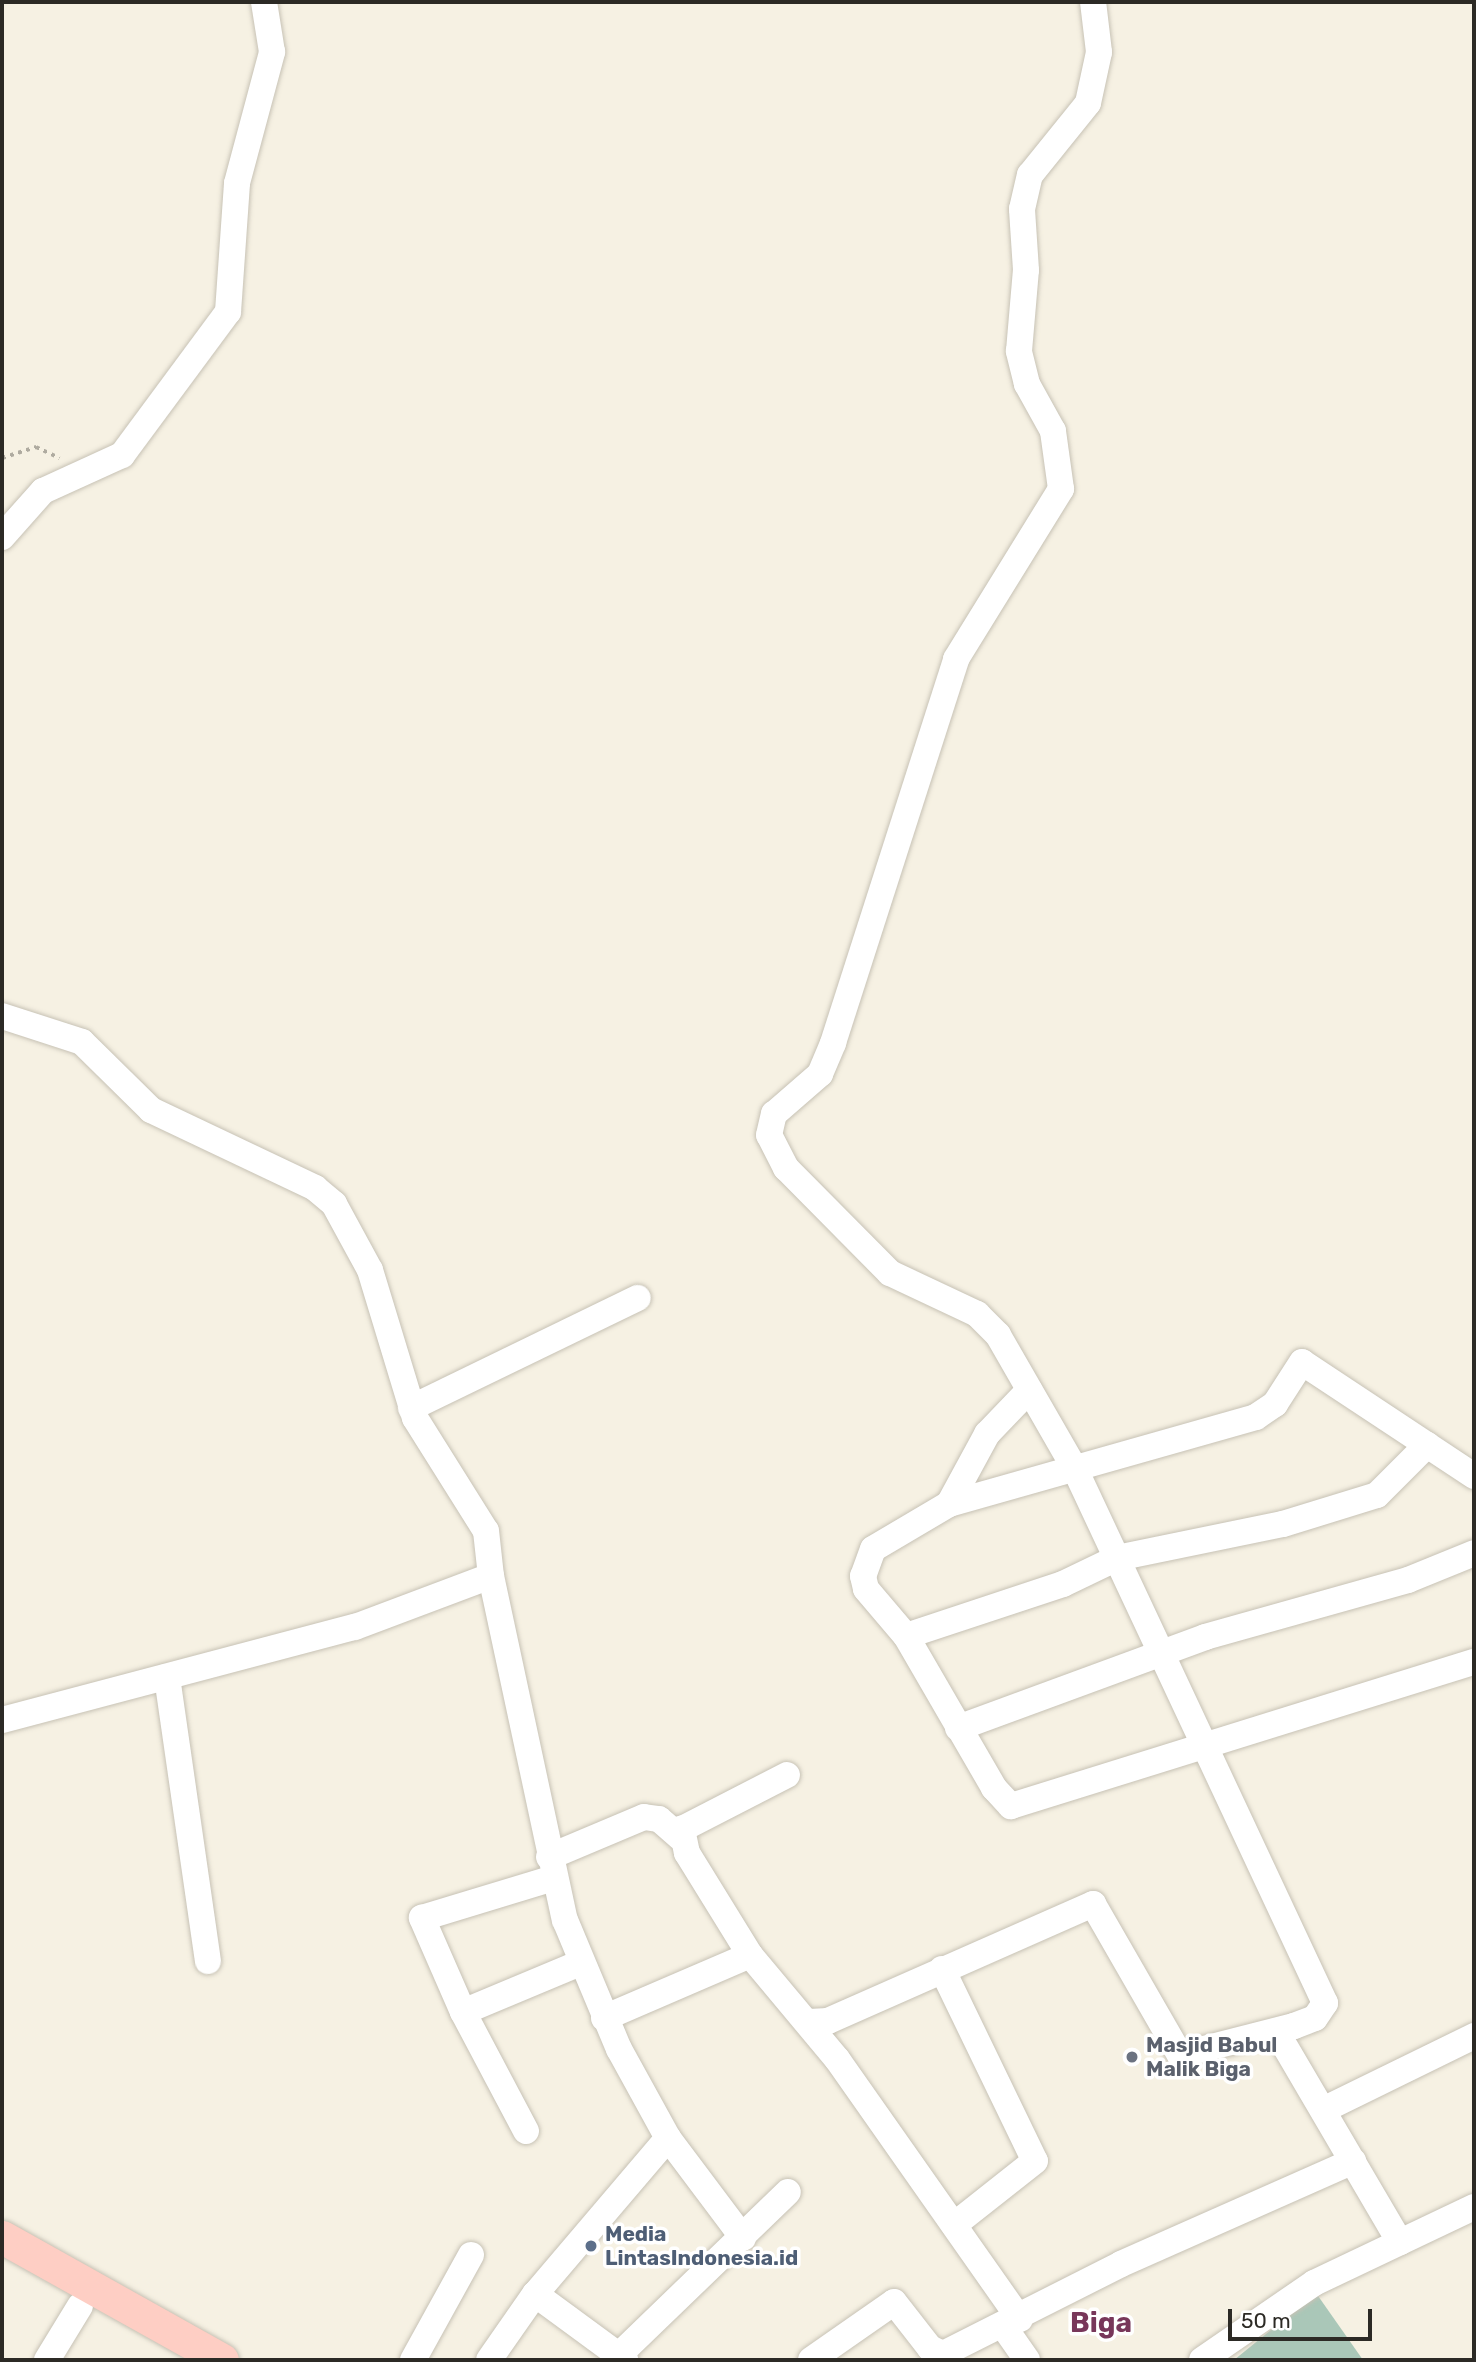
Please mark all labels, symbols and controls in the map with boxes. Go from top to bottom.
place label: Masjid Babul Malik Biga [1146,2032,1277,2082]
marker: Masjid Babul Malik Biga [1124,2049,1140,2065]
place label: Media LintasIndonesia.id [605,2221,798,2271]
marker: Media LintasIndonesia.id [583,2238,599,2254]
scale bar [1231,2296,1374,2340]
district label: Biga [1070,2306,1132,2340]
text: 50 m [1241,2308,1291,2333]

